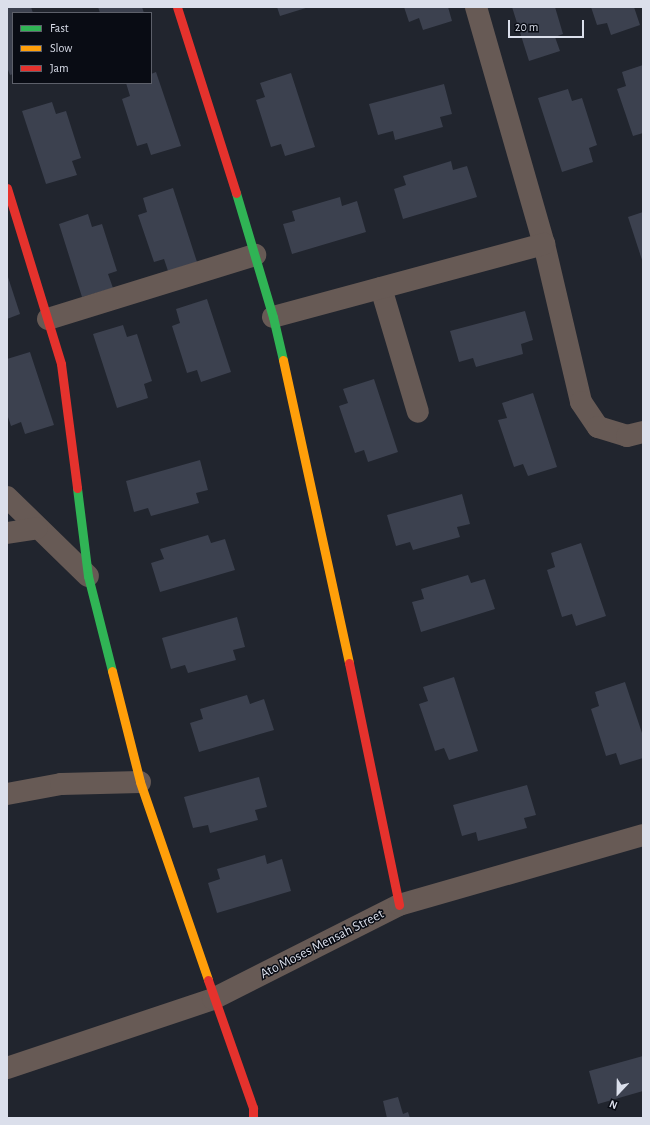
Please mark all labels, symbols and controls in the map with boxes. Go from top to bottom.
legend [12,12,152,84]
scale bar [510,12,586,38]
text: 20 m [515,21,538,33]
text: Fast [50,22,69,34]
text: Slow [50,42,72,54]
text: Jam [50,62,69,74]
street label: Ato Moses Mensah Street [257,905,387,983]
north arrow [598,1073,638,1113]
text: N [608,1098,619,1111]

